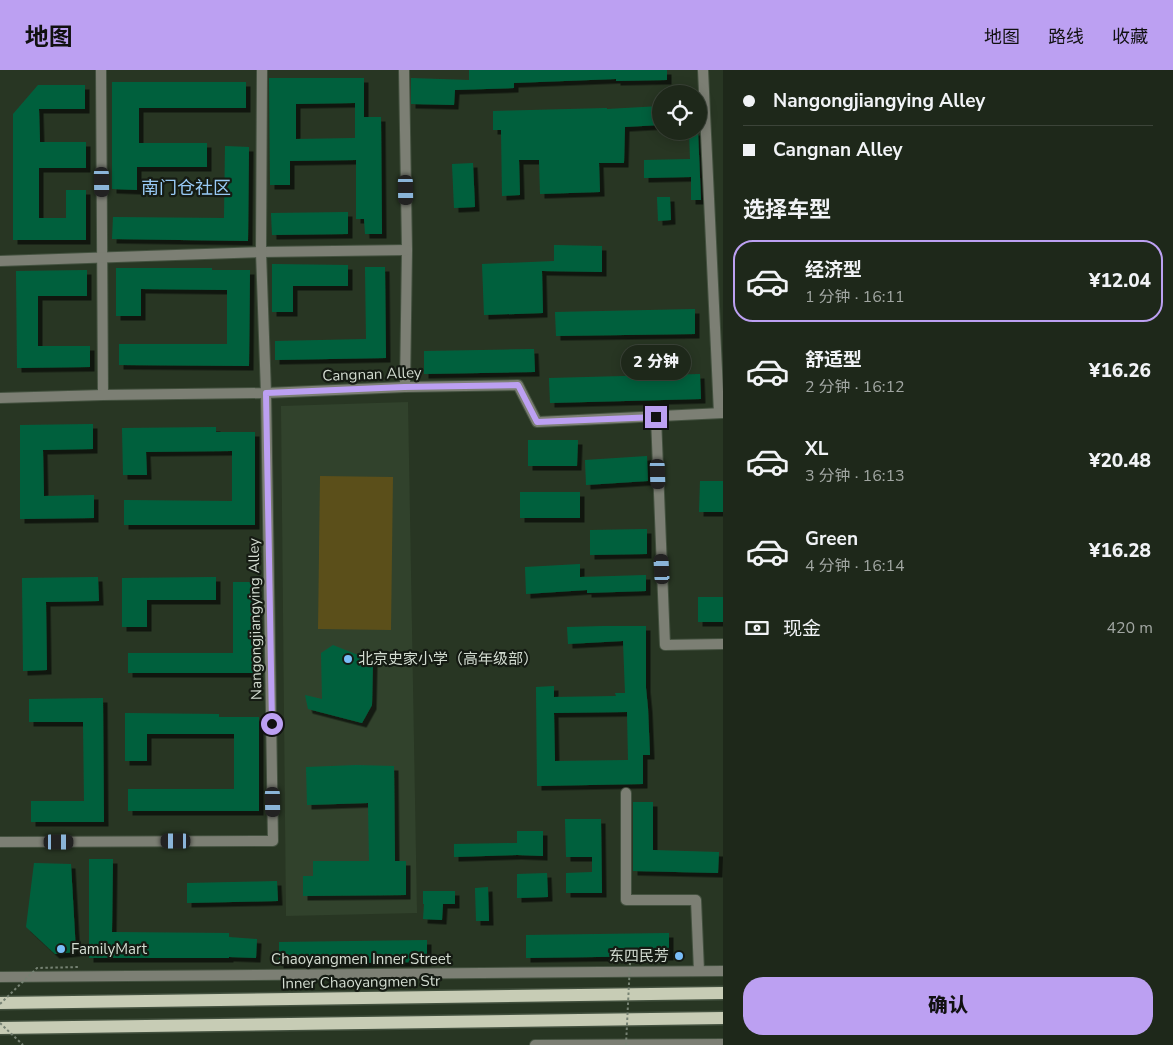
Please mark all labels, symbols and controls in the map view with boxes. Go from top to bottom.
text: 地图 [25,21,73,53]
text: 地图 [984,25,1020,49]
text: 路线 [1048,25,1084,49]
text: 收藏 [1112,25,1148,49]
map controls [652,85,707,140]
button: locate [652,85,707,140]
text: Nangongjiangying Alley [773,88,985,114]
text: Cangnan Alley [773,137,903,163]
car [94,167,109,197]
car [398,175,413,205]
district label: 南门仓社区 [141,176,231,200]
text: 选择车型 [743,195,831,225]
text: 经济型 [805,257,862,283]
icon: car [745,259,790,304]
text: ¥12.04 [1089,268,1151,294]
text: 1 分钟 · 16:11 [805,286,905,308]
callout: 2 分钟 [621,344,691,380]
text: 舒适型 [805,347,862,373]
icon: car [745,349,790,394]
text: 2 分钟 [633,351,679,373]
text: ¥16.26 [1089,358,1151,384]
street label: Cangnan Alley [322,362,422,386]
text: 2 分钟 · 16:12 [805,376,905,398]
route end [645,406,667,428]
text: XL [805,436,828,462]
icon: car [745,439,790,484]
text: ¥20.48 [1089,448,1151,474]
car [649,459,666,489]
text: 3 分钟 · 16:13 [805,465,905,487]
text: Green [805,526,858,552]
icon: car [745,529,790,574]
street label: Nangongjiangying Alley [244,538,266,700]
text: ¥16.28 [1089,538,1151,564]
car [653,554,670,584]
text: 4 分钟 · 16:14 [805,555,905,577]
icon: cash [743,614,771,642]
text: 现金 [783,616,821,642]
text: 420 m [1106,617,1153,639]
place label: 北京史家小学（高年级部） [358,649,538,669]
marker: 北京史家小学（高年级部） [342,653,354,665]
route start [261,713,283,735]
car [265,787,280,817]
car [161,834,191,849]
car [44,835,74,850]
place label: FamilyMart [71,939,148,959]
marker: FamilyMart [55,943,67,955]
place label: 东四民芳 [609,946,669,966]
street label: Chaoyangmen Inner Street [271,949,452,969]
marker: 东四民芳 [673,950,685,962]
street label: Inner Chaoyangmen Str [281,971,441,993]
button: 确认 [743,977,1153,1035]

